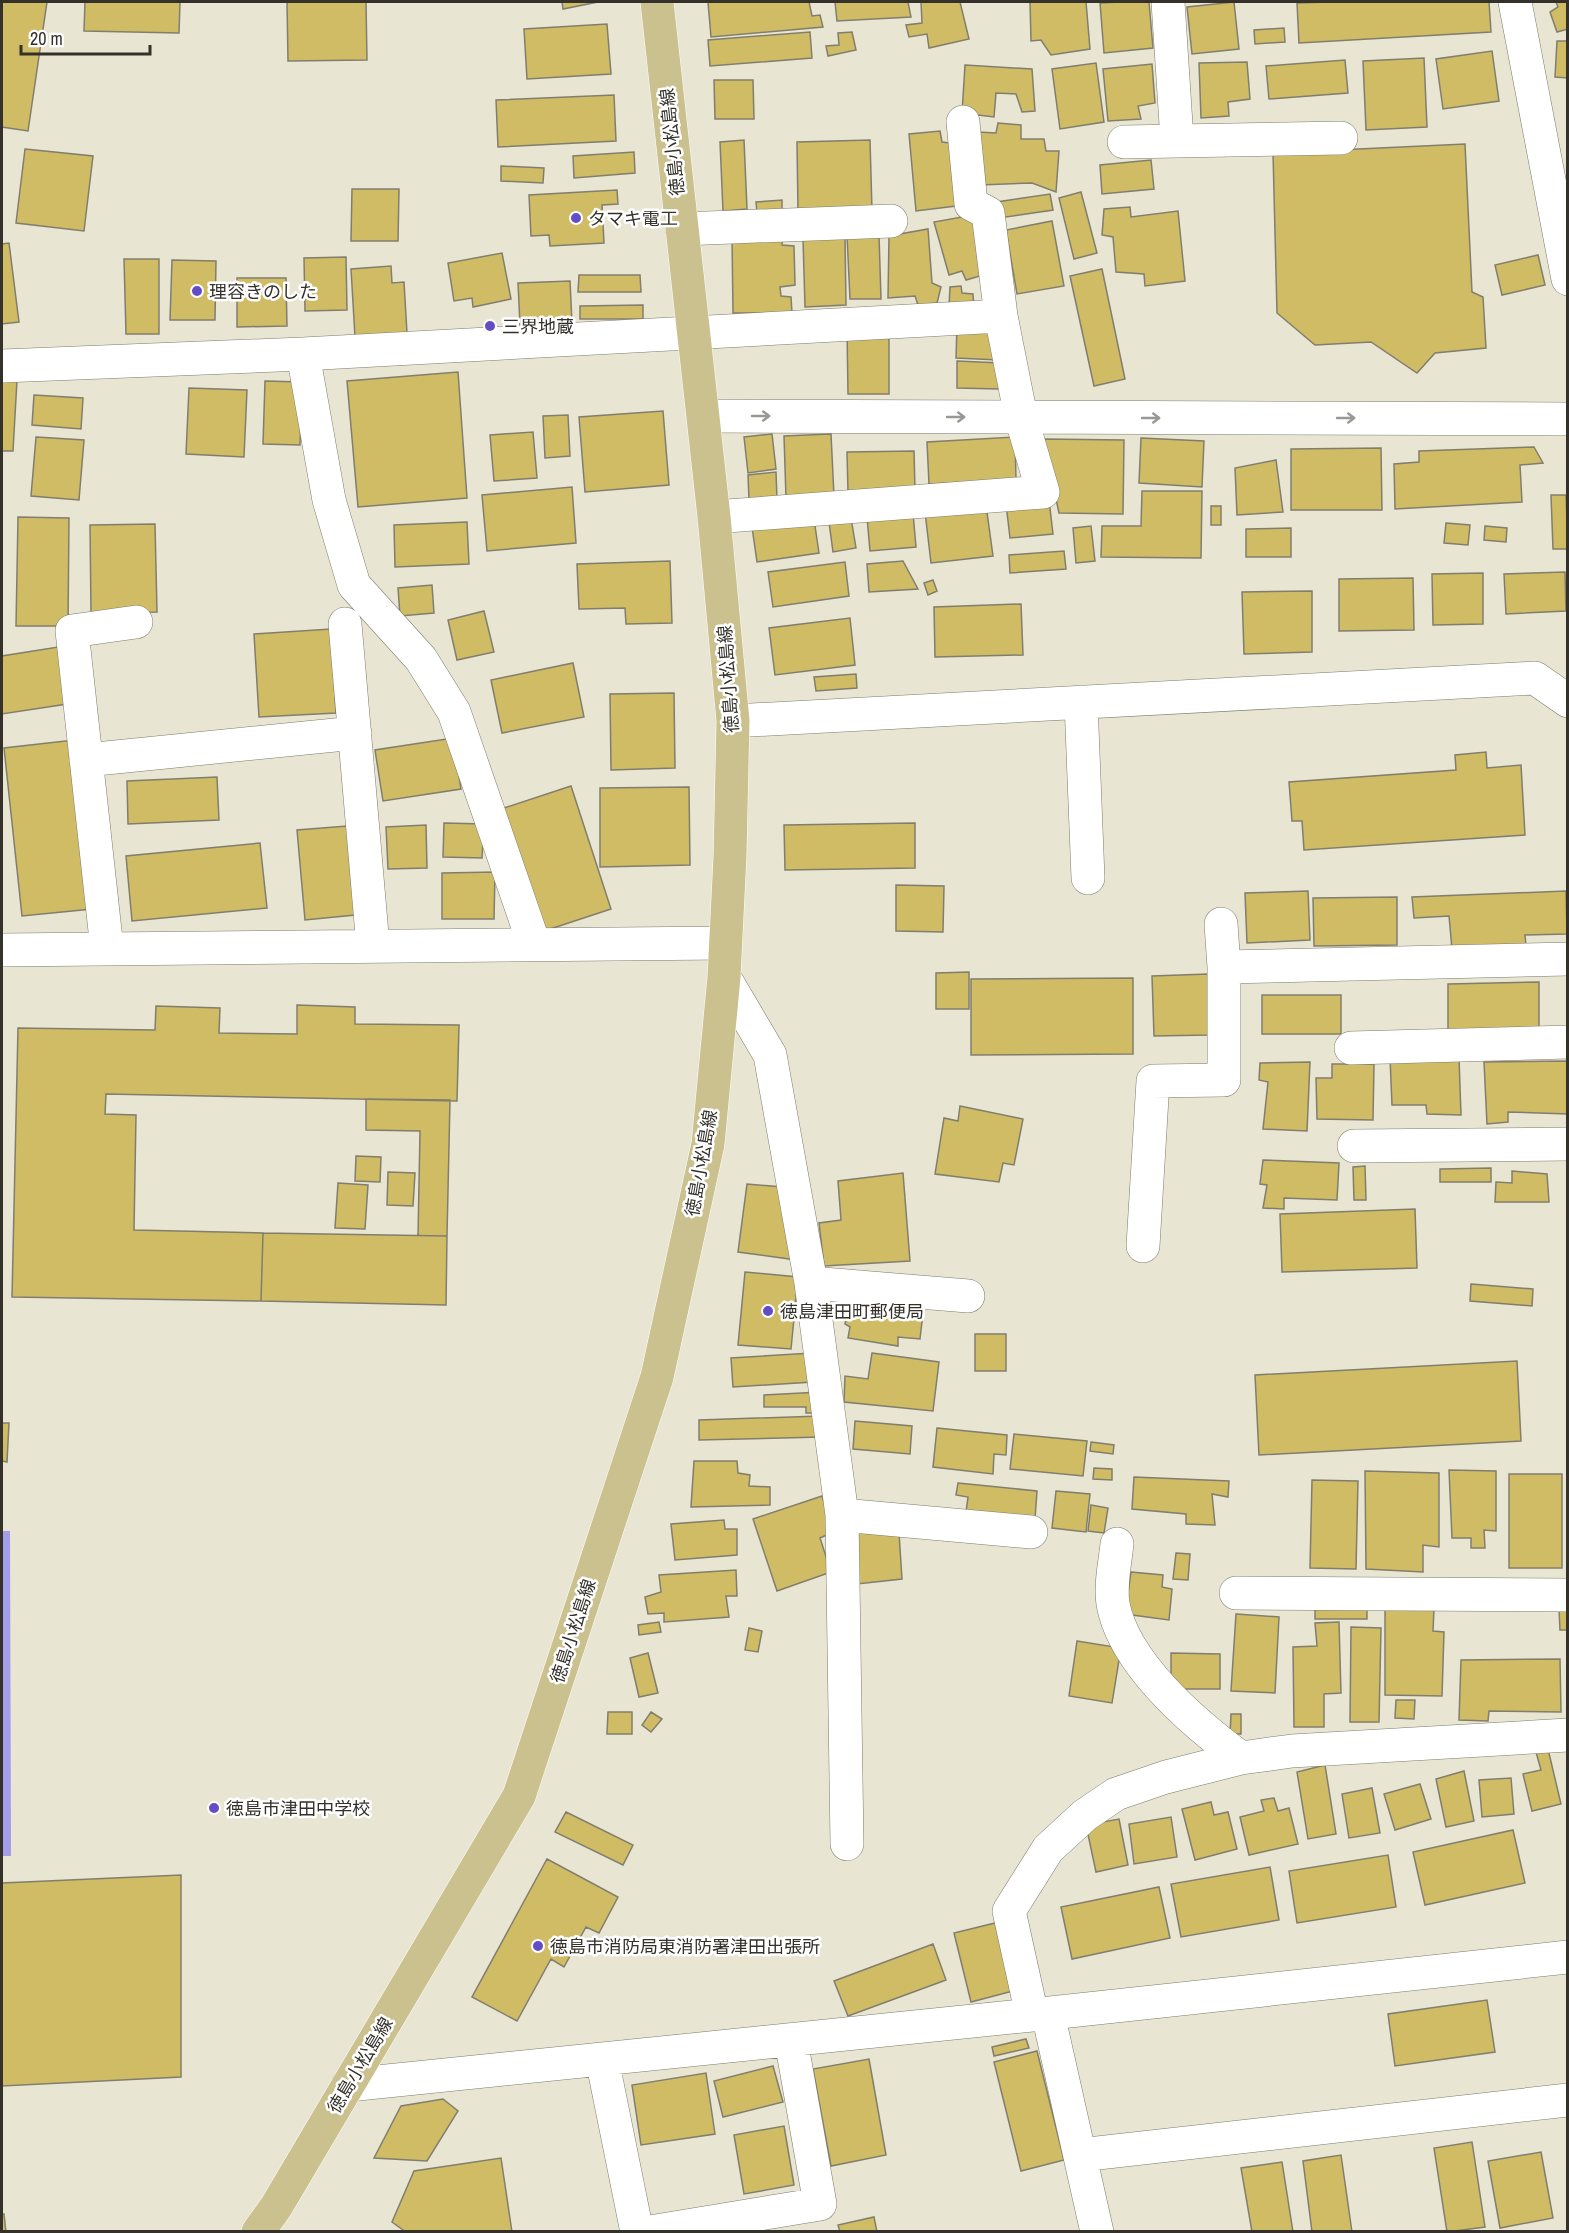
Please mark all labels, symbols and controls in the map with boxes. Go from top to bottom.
scale bar [21,18,150,56]
text: 20 m [30,26,63,51]
street label: 徳島小松島線 [654,87,690,197]
place label: タマキ電工 [588,206,678,231]
marker: タマキ電工 [569,211,583,225]
place label: 理容きのした [209,279,317,304]
marker: 理容きのした [190,284,204,298]
place label: 三界地蔵 [502,314,574,339]
marker: 三界地蔵 [483,319,497,333]
one-way arrow [751,410,771,422]
one-way arrow [946,411,966,423]
one-way arrow [1141,412,1161,424]
one-way arrow [1336,412,1356,424]
street label: 徳島小松島線 [712,624,744,734]
street label: 徳島小松島線 [679,1108,723,1218]
place label: 徳島津田町郵便局 [780,1299,924,1324]
marker: 徳島津田町郵便局 [761,1304,775,1318]
street label: 徳島小松島線 [544,1576,602,1686]
place label: 徳島市津田中学校 [226,1796,370,1821]
marker: 徳島市津田中学校 [207,1801,221,1815]
place label: 徳島市消防局東消防署津田出張所 [550,1934,820,1959]
marker: 徳島市消防局東消防署津田出張所 [531,1939,545,1953]
street label: 徳島小松島線 [321,2012,399,2118]

